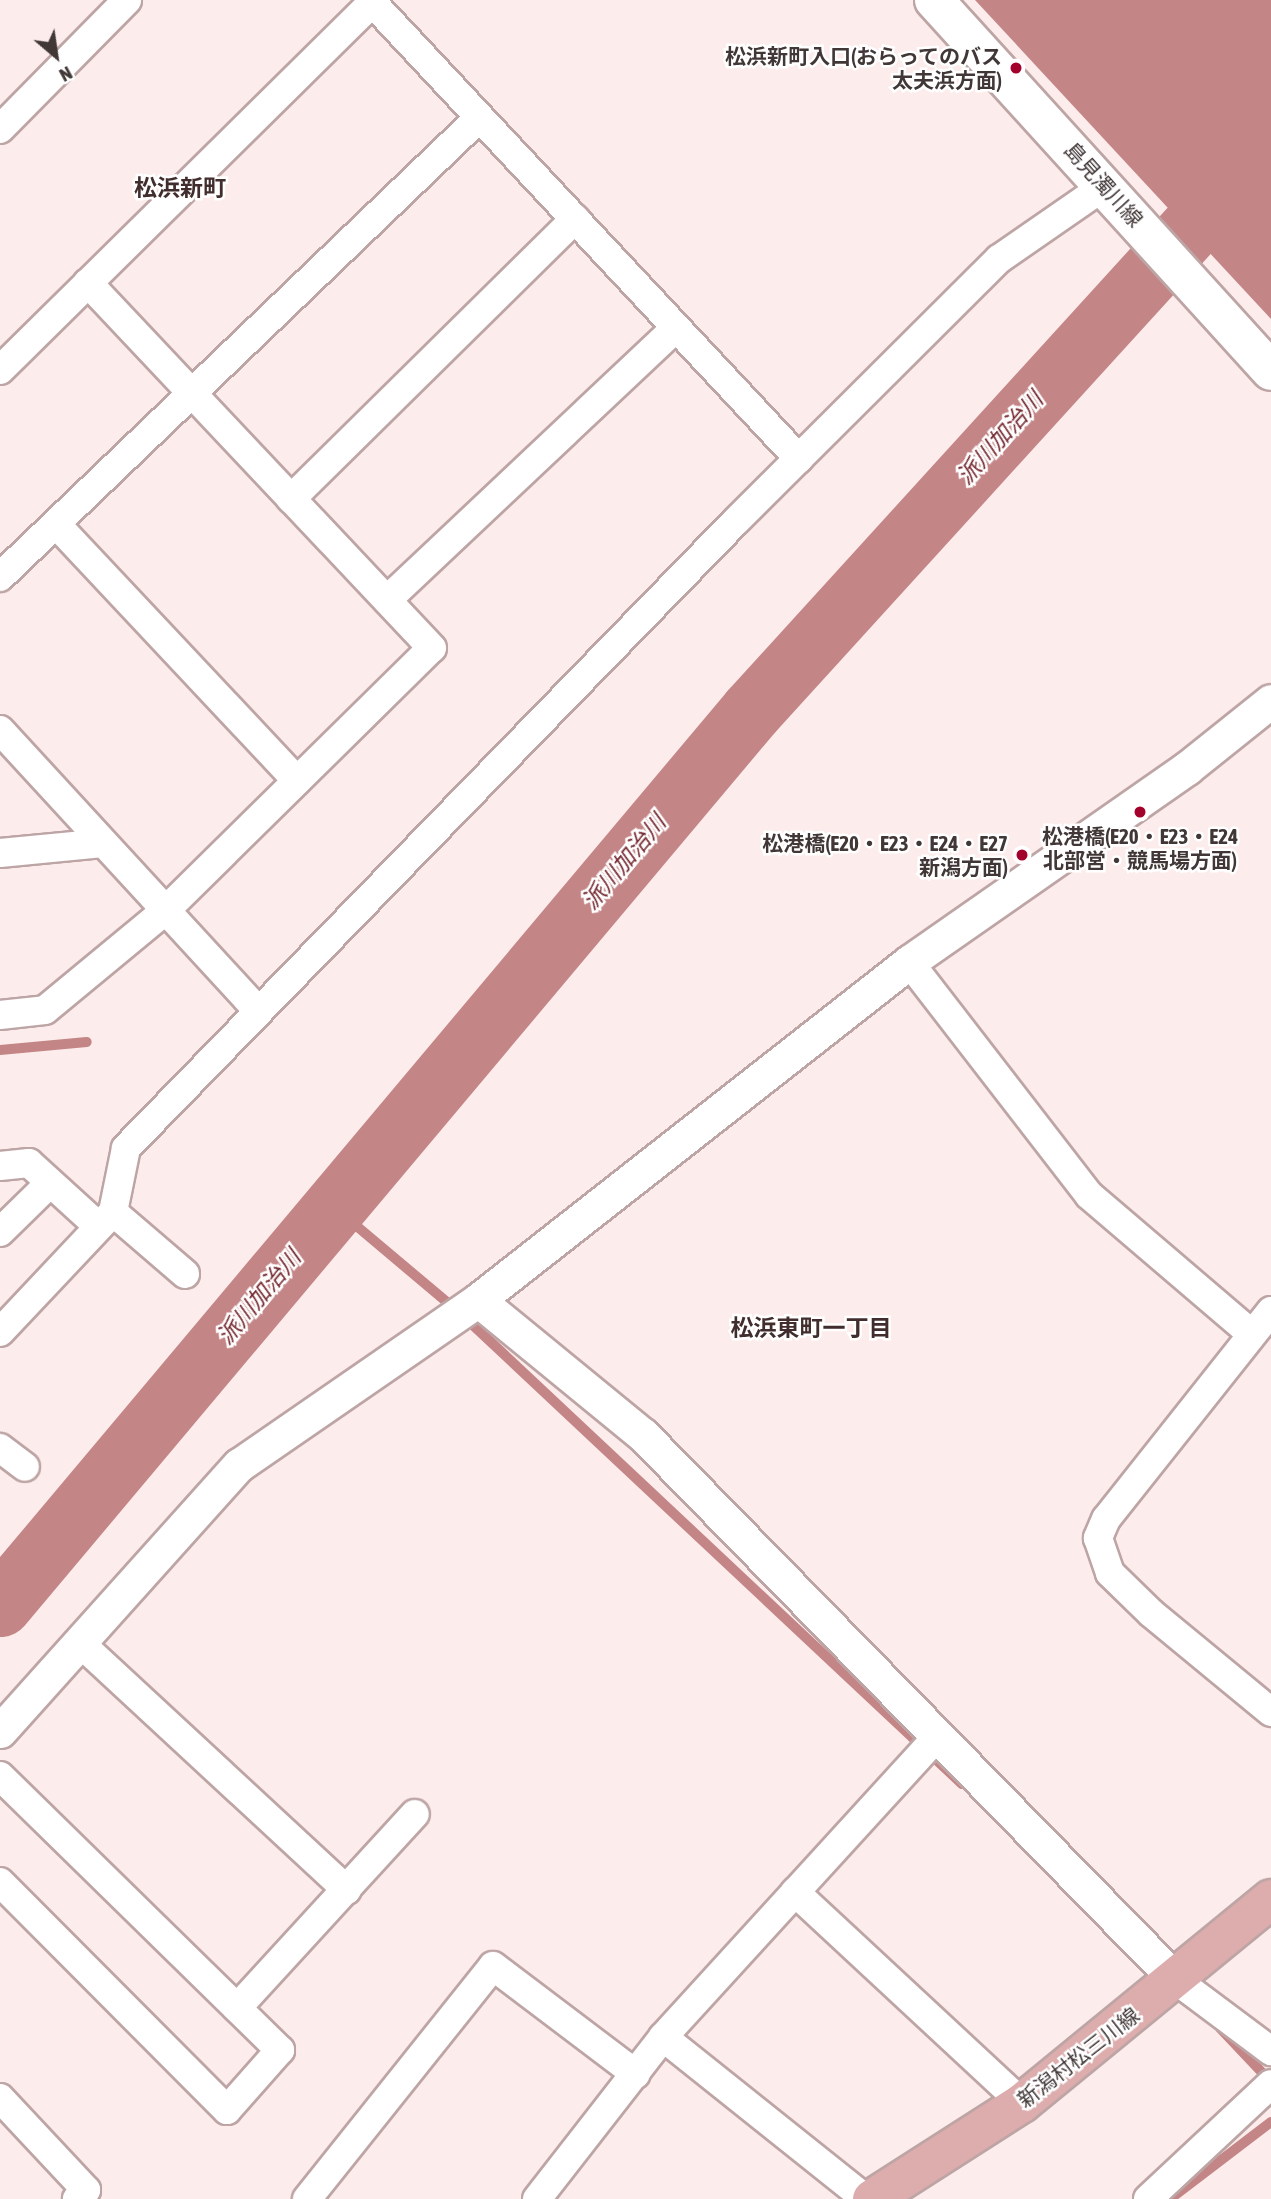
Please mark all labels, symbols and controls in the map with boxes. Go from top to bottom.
north arrow [21,21,91,91]
place label: 松浜新町入口(おらってのバス 太夫浜方面) [724,43,1002,93]
marker: 松浜新町入口(おらってのバス 太夫浜方面) [1008,60,1024,76]
text: N [56,62,76,87]
street label: 島見濁川線 [1060,137,1148,231]
district label: 松浜新町 [134,174,226,202]
water label: 派川加治川 [951,386,1049,490]
marker: 松港橋(E20・E23・E24 北部営・競馬場方面) [1132,804,1148,820]
water label: 派川加治川 [576,809,672,915]
place label: 松港橋(E20・E23・E24 北部営・競馬場方面) [1042,823,1238,873]
place label: 松港橋(E20・E23・E24・E27 新潟方面) [762,830,1008,880]
marker: 松港橋(E20・E23・E24・E27 新潟方面) [1014,847,1030,863]
water label: 派川加治川 [211,1244,307,1350]
district label: 松浜東町一丁目 [731,1314,891,1342]
street label: 新潟村松三川線 [1012,2002,1144,2112]

